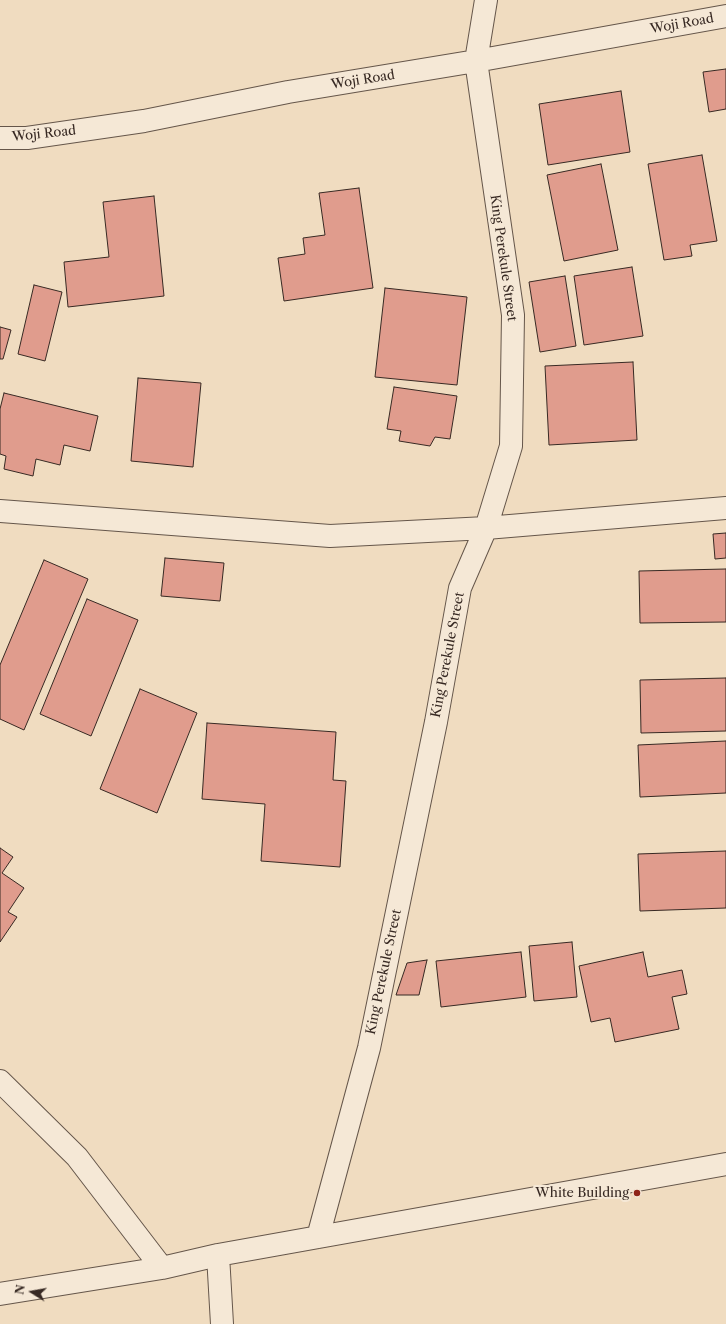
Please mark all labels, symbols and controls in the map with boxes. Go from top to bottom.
street label: Woji Road [649,11,715,37]
street label: Woji Road [330,67,396,93]
street label: Woji Road [11,123,77,145]
street label: King Perekule Street [486,194,520,322]
street label: King Perekule Street [428,591,468,719]
street label: King Perekule Street [363,908,405,1036]
place label: White Building [535,1185,629,1201]
marker: White Building [632,1188,642,1198]
north arrow [12,1272,52,1312]
text: N [12,1284,28,1296]

